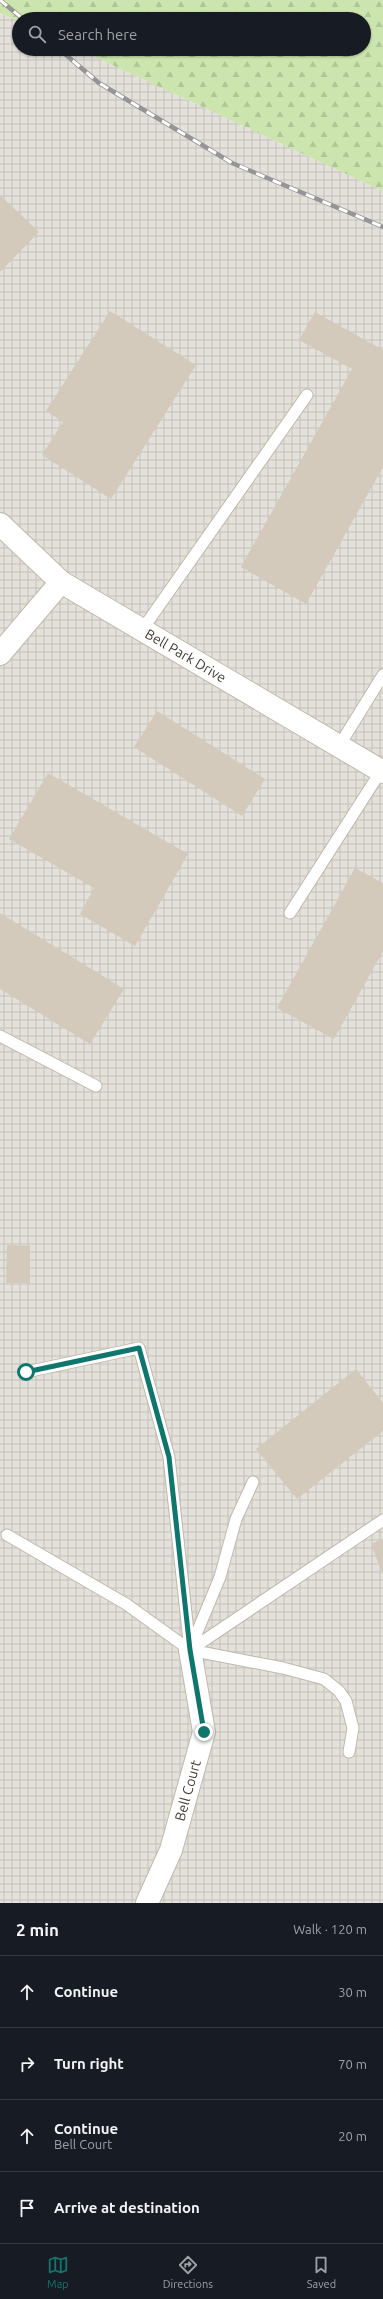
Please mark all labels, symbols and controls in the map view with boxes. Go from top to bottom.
search box [12,12,371,56]
icon: search [26,23,48,45]
text: Search here [58,26,137,43]
street label: Bell Park Drive [142,625,229,686]
route start [17,1363,35,1381]
route end [195,1723,213,1741]
street label: Bell Court [171,1758,204,1823]
text: 2 min [16,1920,59,1939]
text: Walk · 120 m [293,1922,367,1936]
icon: ahead [16,1981,38,2003]
text: Continue [54,1983,118,2000]
text: 30 m [338,1985,367,1999]
icon: right [16,2053,38,2075]
text: Turn right [54,2055,124,2072]
text: 70 m [338,2057,367,2071]
text: Continue [54,2120,118,2137]
icon: ahead [16,2125,38,2147]
text: 20 m [338,2129,367,2143]
text: Bell Court [54,2137,112,2151]
icon: arrive [16,2197,38,2219]
text: Arrive at destination [54,2199,200,2216]
tab: Map [47,2254,69,2290]
tab: Directions [163,2254,213,2290]
tab: Saved [307,2254,336,2290]

